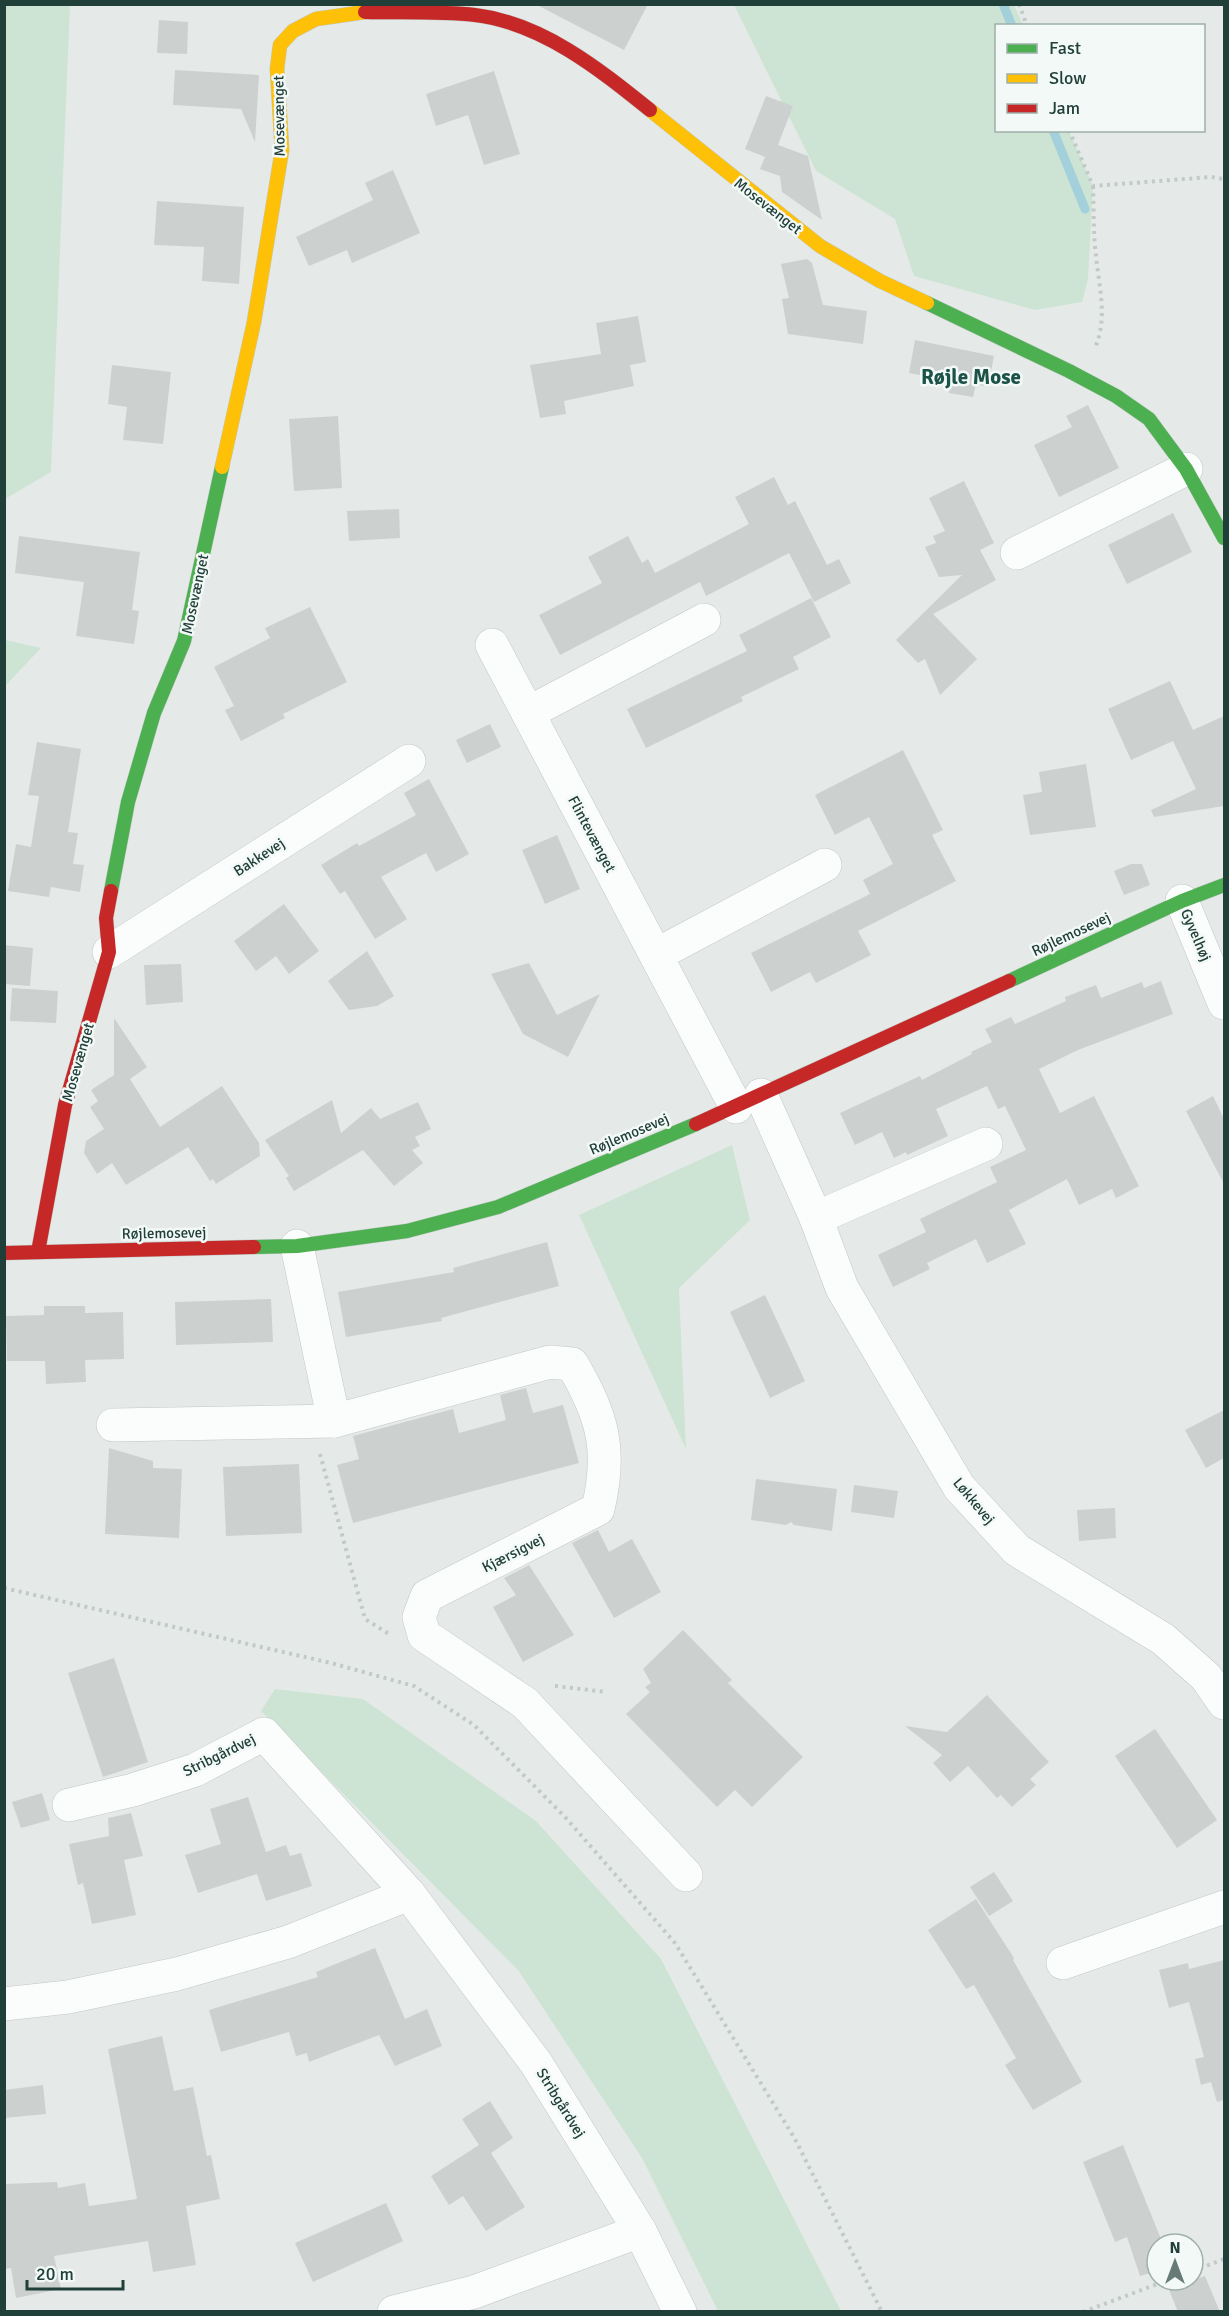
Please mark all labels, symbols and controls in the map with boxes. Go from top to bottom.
legend [995,24,1205,132]
text: Fast [1049,37,1081,59]
text: Slow [1049,67,1086,89]
street label: Mosevænget [269,75,289,157]
text: Jam [1049,97,1080,119]
street label: Mosevænget [730,174,806,238]
district label: Røjle Mose [921,364,1021,390]
street label: Mosevænget [178,552,212,636]
street label: Flintevænget [564,793,620,875]
street label: Bakkevej [230,834,288,880]
street label: Gyvelhøj [1177,906,1215,964]
street label: Røjlemosevej [1029,908,1113,960]
street label: Mosevænget [58,1020,98,1104]
street label: Røjlemosevej [587,1109,671,1159]
street label: Røjlemosevej [122,1223,206,1243]
street label: Løkkevej [949,1474,999,1528]
street label: Kjærsigvej [479,1530,547,1576]
street label: Stribgårdvej [180,1730,258,1780]
street label: Stribgårdvej [533,2065,589,2141]
north arrow [1145,2232,1205,2292]
text: N [1169,2238,1181,2258]
scale bar [27,2253,123,2291]
text: 20 m [36,2263,74,2285]

